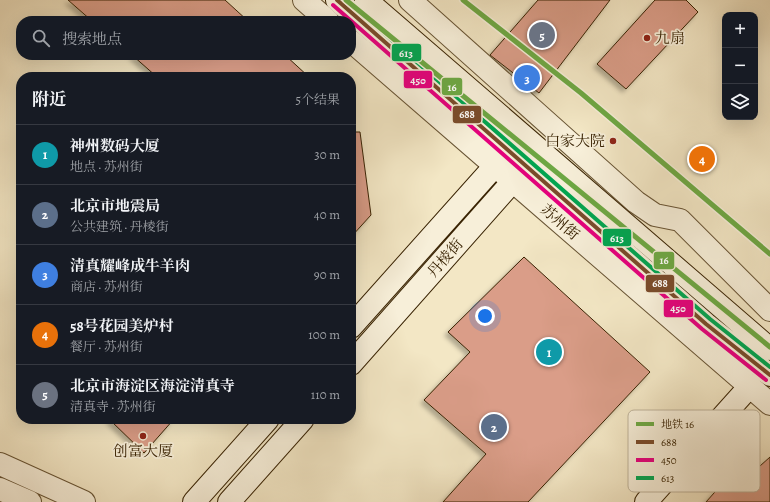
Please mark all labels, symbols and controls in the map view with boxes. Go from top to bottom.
map controls [722,12,758,120]
button: + [722,12,758,48]
search box [16,16,356,60]
pin: 5 [529,20,555,50]
icon: search [30,27,52,49]
place label: 九扇 [655,28,685,48]
text: 搜索地点 [62,29,122,49]
marker: 九扇 [642,33,652,43]
line badge: 613 [391,43,422,62]
text: 613 [399,46,413,61]
button: − [722,48,758,84]
pin: 3 [514,63,540,93]
line badge: 450 [403,70,433,89]
text: 450 [410,73,426,88]
line badge: 16 [441,77,463,96]
text: 16 [447,80,457,95]
button: layers [722,84,758,120]
text: 附近 [32,88,66,111]
text: 5个结果 [295,91,340,108]
line badge: 688 [452,105,482,124]
text: 688 [459,107,475,122]
place label: 白家大院 [545,131,605,151]
text: 神州数码大厦 [70,136,160,156]
marker: 白家大院 [608,136,618,146]
pin: 4 [689,144,715,174]
text: 1 [43,146,47,163]
text: 30 m [314,146,340,163]
text: 地点 · 苏州街 [70,158,143,175]
text: 北京市地震局 [70,196,160,216]
street label: 苏州街 [536,200,584,244]
text: 2 [42,206,48,223]
text: 40 m [314,206,340,223]
text: 公共建筑 · 丹棱街 [70,218,169,235]
line badge: 613 [602,228,632,247]
text: 613 [610,231,624,246]
street label: 丹棱街 [423,234,467,282]
line badge: 16 [653,251,675,270]
text: 16 [659,253,669,268]
text: 清真耀峰成牛羊肉 [70,256,190,276]
text: 3 [42,266,48,283]
text: 90 m [314,266,340,283]
line badge: 688 [645,274,675,293]
text: 688 [652,276,668,291]
text: 商店 · 苏州街 [70,278,143,295]
line badge: 450 [663,299,694,318]
text: 450 [670,301,686,316]
your location [475,306,495,326]
text: 58号花园美炉村 [70,316,174,336]
text: 4 [42,326,48,343]
text: 100 m [308,326,340,343]
pin: 1 [536,337,562,367]
text: 餐厅 · 苏州街 [70,338,143,355]
text: 北京市海淀区海淀清真寺 [70,376,235,396]
text: 5 [42,386,48,403]
text: 110 m [311,386,340,403]
text: 清真寺 · 苏州街 [70,398,156,415]
legend [628,410,760,492]
pin: 2 [481,412,507,442]
text: 地铁 16 [661,417,694,432]
marker: 创富大厦 [138,431,148,441]
text: 688 [661,435,677,450]
place label: 创富大厦 [113,441,173,461]
text: 450 [661,453,677,468]
text: 613 [661,471,674,486]

